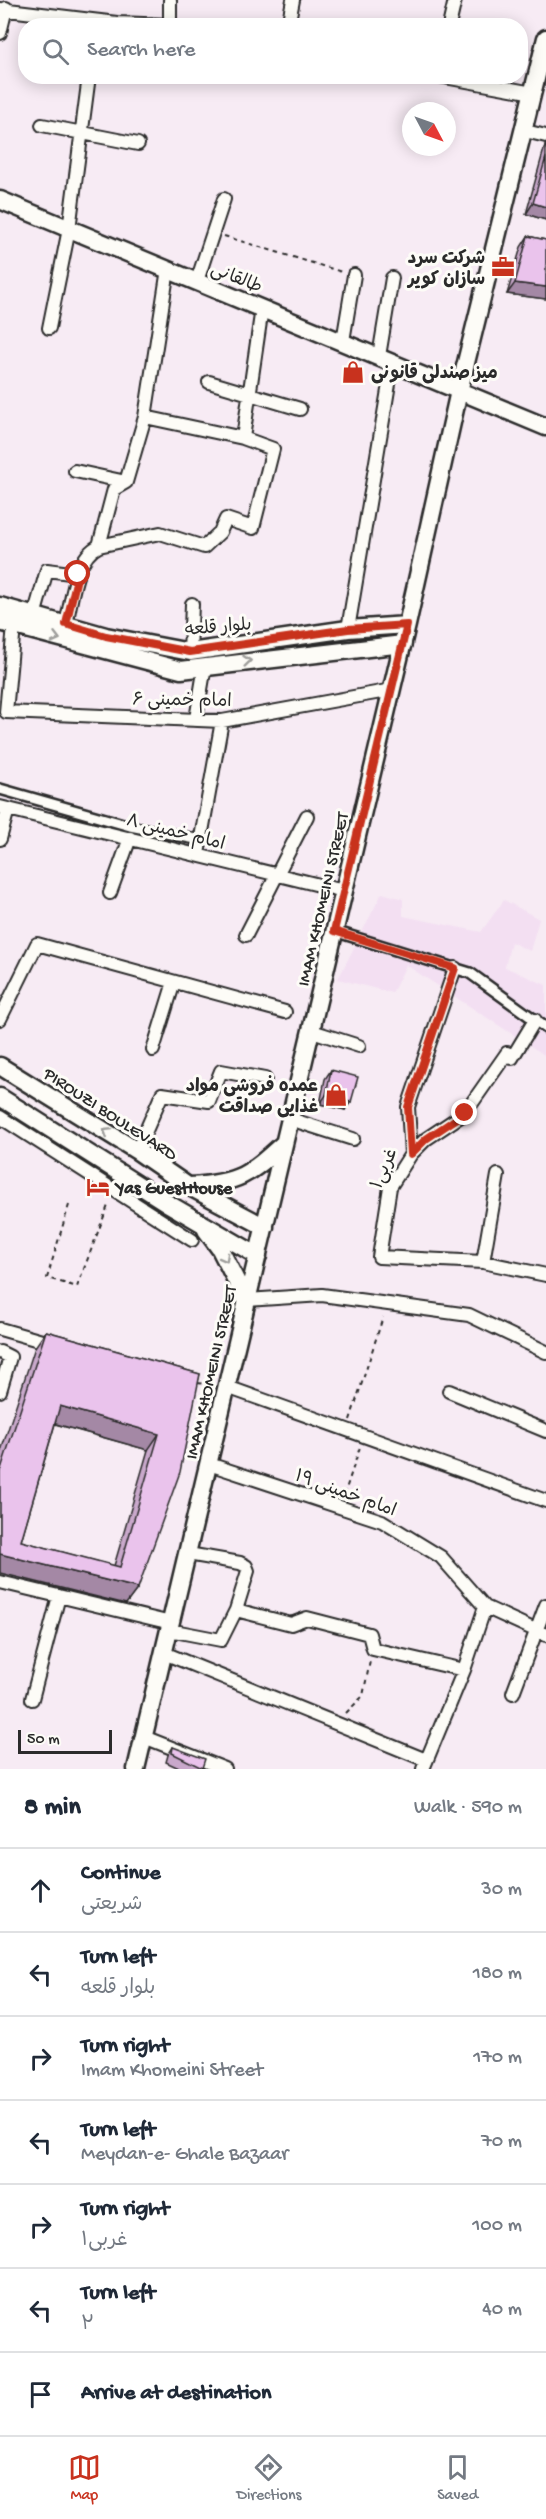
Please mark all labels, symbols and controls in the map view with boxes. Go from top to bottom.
search box [18,18,528,84]
icon: search [39,35,72,68]
text: Search here [87,38,195,64]
north arrow [402,102,456,156]
place label: شرکت سرد سازان کویر [406,249,485,291]
office icon: شرکت سرد سازان کویر [490,254,516,280]
street label: طالقانی [207,260,265,299]
shop icon: میز صندلی قانونی [340,359,366,385]
place label: میز صندلی قانونی [371,362,498,385]
route start [64,560,90,586]
street label: بلوار قلعه [184,615,252,642]
one-way arrow [51,630,61,643]
one-way arrow [242,656,251,668]
street label: امام خمینی ۶ [132,690,232,714]
street label: IMAM KHOMEINI STREET [294,810,355,988]
street label: امام خمینی ۸ [124,811,227,857]
street label: PIROUZI BOULEVARD [38,1063,181,1166]
place label: عمده فروشی مواد غذایی صداقت [186,1075,318,1119]
shop icon: عمده فروشی مواد غذایی صداقت [323,1082,349,1108]
route end [451,1099,477,1125]
one-way arrow [103,1128,114,1139]
street label: غربی۱ [367,1146,403,1192]
hotel icon: Yas GuestHouse [85,1174,111,1200]
place label: Yas GuestHouse [114,1179,233,1200]
one-way arrow [218,1252,229,1262]
street label: IMAM KHOMEINI STREET [182,1283,243,1461]
street label: امام خمینی ۱۹ [291,1466,399,1523]
scale bar [18,1727,112,1754]
text: 50 m [27,1731,60,1750]
text: 8 min [24,1793,81,1824]
text: Walk · 590 m [414,1797,522,1820]
text: Continue [81,1861,161,1887]
icon: ahead [24,1874,57,1907]
text: 30 m [481,1879,522,1902]
text: شریعتی [81,1894,142,1917]
text: Turn left [81,1945,155,1971]
icon: left [24,1958,57,1991]
text: 180 m [473,1963,522,1986]
text: بلوار قلعه [81,1978,155,2001]
text: Turn right [81,2034,169,2060]
icon: right [24,2042,57,2075]
text: 170 m [473,2047,522,2070]
text: Imam Khomeini Street [81,2060,263,2083]
text: Turn left [81,2118,155,2144]
icon: left [24,2126,57,2159]
text: 70 m [481,2131,522,2154]
text: Meydan-e- Ghale Bazaar [81,2144,288,2167]
text: Turn right [81,2197,169,2223]
icon: right [24,2210,57,2243]
text: 100 m [472,2215,522,2238]
text: غربی۱ [81,2230,128,2253]
text: Turn left [81,2281,155,2307]
icon: left [24,2294,57,2327]
text: 40 m [482,2299,522,2322]
text: ۲ [81,2314,95,2337]
icon: arrive [24,2378,57,2411]
text: Arrive at destination [81,2381,271,2407]
tab: Map [68,2451,101,2506]
tab: Directions [236,2451,302,2506]
tab: Saved [437,2451,478,2506]

